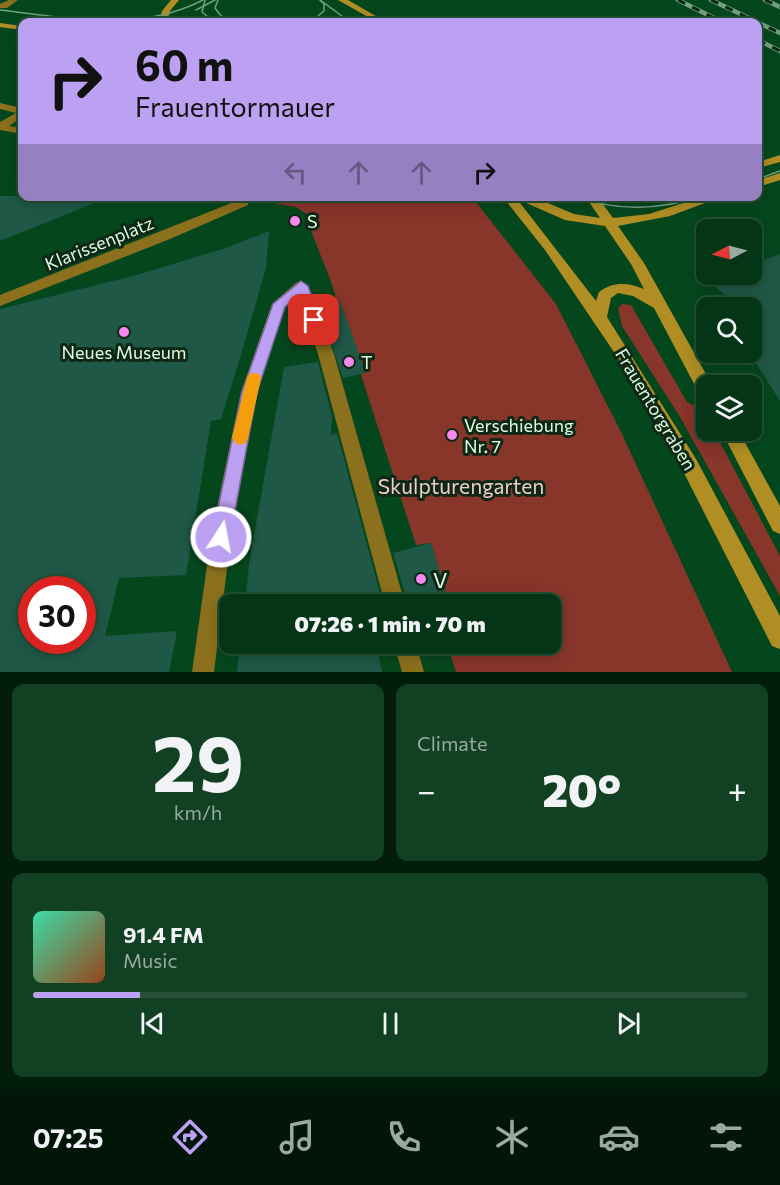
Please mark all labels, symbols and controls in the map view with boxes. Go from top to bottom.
text: 60 m [135,38,234,90]
icon: right [36,42,114,120]
text: Frauentormauer [135,90,335,123]
icon: left [279,156,312,189]
icon: ahead [342,156,375,189]
icon: ahead [405,156,438,189]
icon: right [468,156,501,189]
place label: S [307,210,318,232]
street label: Klarissenplatz [42,211,156,275]
marker: S [288,214,302,228]
north arrow [696,219,762,285]
map controls [696,219,762,441]
pin [288,294,339,345]
button: search [696,297,762,363]
icon: arrive [297,303,330,336]
marker: Neues Museum [117,325,131,339]
place label: Neues Museum [62,341,186,363]
street label: Frauentorgraben [611,344,701,474]
place label: T [361,351,373,373]
marker: T [342,355,356,369]
button: layers [696,375,762,441]
place label: Verschiebung Nr. 7 [464,414,574,457]
marker: Verschiebung Nr. 7 [445,428,459,442]
park label: Skulpturengarten [378,473,544,498]
position arrow [189,505,253,569]
place label: V [433,567,447,592]
marker: V [414,572,428,586]
speed limit sign: 30 [18,576,96,654]
text: 07:26 · 1 min · 70 m [294,610,486,637]
text: 29 [152,713,244,808]
text: Climate [417,731,487,755]
text: 20° [542,761,621,816]
text: − [417,769,436,810]
text: + [728,769,747,810]
text: km/h [174,800,222,824]
text: 91.4 FM [123,921,204,948]
text: Music [123,948,177,972]
icon: previous [136,1007,169,1040]
icon: pause [374,1007,407,1040]
icon: next [612,1007,645,1040]
icon: directions [169,1116,211,1158]
icon: music [276,1116,318,1158]
icon: phone [383,1116,425,1158]
icon: climate [491,1116,533,1158]
icon: car [598,1116,640,1158]
icon: filters [705,1116,747,1158]
text: 07:25 [33,1121,103,1154]

